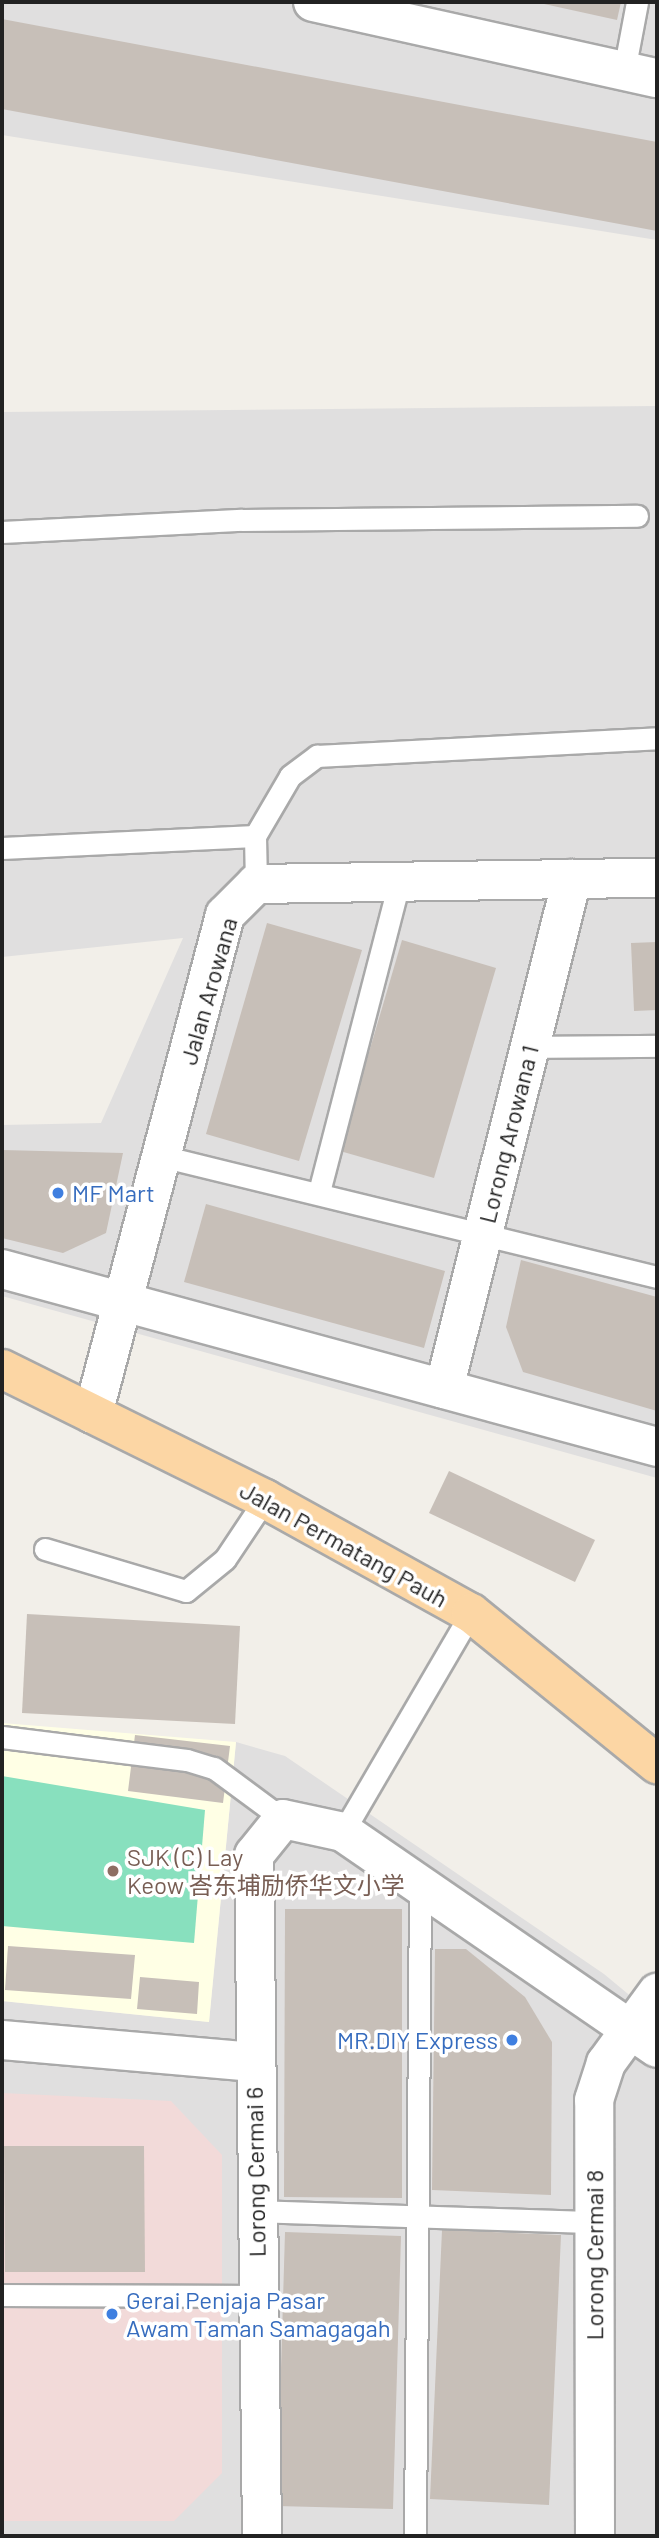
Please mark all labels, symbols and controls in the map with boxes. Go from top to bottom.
street label: Jalan Arowana [173,914,243,1068]
street label: Lorong Arowana 1 [472,1042,544,1226]
place label: MF Mart [72,1179,155,1207]
marker: MF Mart [50,1185,66,1201]
street label: Jalan Permatang Pauh [235,1475,453,1613]
place label: SJK (C) Lay Keow 峇东埔励侨华文小学 [127,1843,405,1899]
marker: SJK (C) Lay Keow 峇东埔励侨华文小学 [105,1863,121,1879]
place label: MR.DIY Express [337,2026,498,2054]
marker: MR.DIY Express [504,2032,520,2048]
street label: Lorong Cermai 6 [239,2087,271,2257]
street label: Lorong Cermai 8 [580,2170,608,2340]
place label: Gerai Penjaja Pasar Awam Taman Samagagah [126,2286,391,2342]
marker: Gerai Penjaja Pasar Awam Taman Samagagah [104,2306,120,2322]

